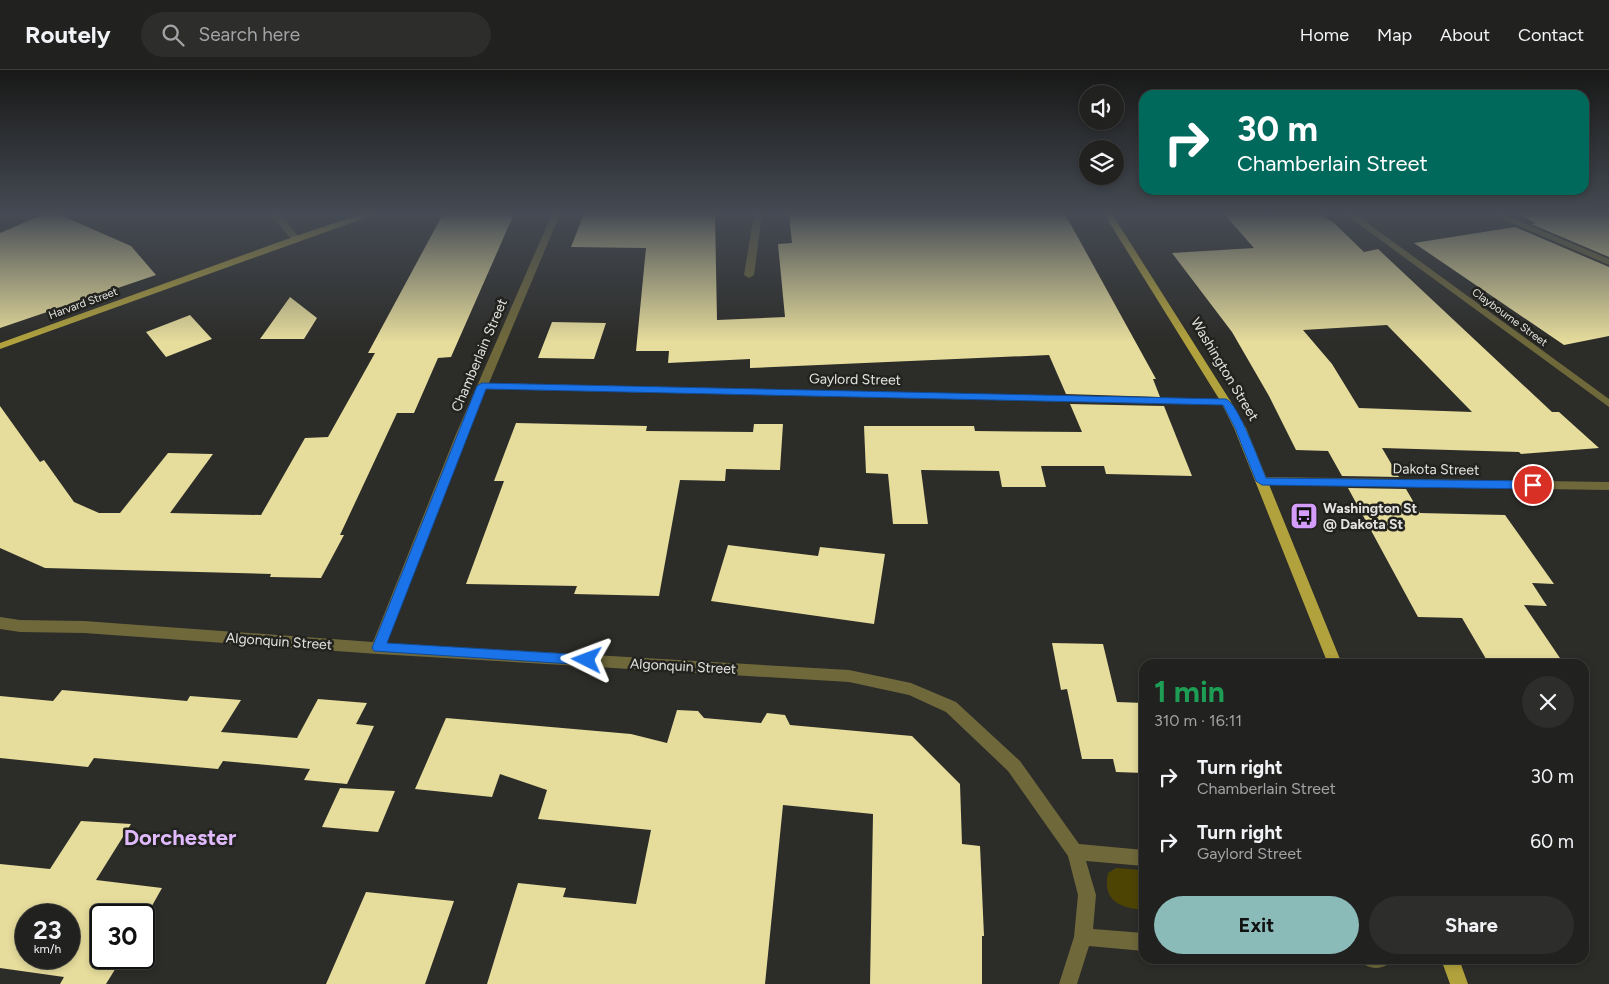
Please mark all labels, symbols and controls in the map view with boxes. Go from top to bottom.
search box [141,12,491,57]
text: Routely [25,20,111,49]
icon: search [159,21,187,49]
text: Search here [199,23,300,46]
text: Home [1300,24,1349,46]
text: Map [1377,24,1412,46]
text: About [1440,24,1490,46]
text: Contact [1518,24,1584,46]
map controls [1079,85,1124,185]
button: sound [1079,85,1124,130]
text: 30 m [1237,108,1318,150]
icon: right [1154,110,1219,175]
button: layers [1079,140,1124,185]
text: Chamberlain Street [1237,150,1428,177]
street label: Harvard Street [47,285,119,322]
street label: Claybourne Street [1469,286,1550,349]
street label: Chamberlain Street [448,296,511,414]
street label: Washington Street [1187,315,1262,424]
street label: Gaylord Street [809,370,901,389]
street label: Dakota Street [1393,460,1479,479]
pin [1512,464,1554,506]
icon: arrive [1519,471,1547,499]
place label: Washington St @ Dakota St [1323,500,1418,533]
bus stop icon: Washington St @ Dakota St [1289,501,1319,531]
street label: Algonquin Street [225,629,333,654]
position arrow [560,633,612,685]
street label: Algonquin Street [629,655,737,678]
text: 1 min [1154,673,1225,710]
button: close [1522,676,1574,728]
text: 310 m · 16:11 [1154,711,1242,730]
text: Turn right [1197,756,1283,779]
icon: right [1154,763,1182,791]
text: 30 m [1531,765,1574,788]
text: Chamberlain Street [1197,779,1336,798]
text: Turn right [1197,821,1283,844]
district label: Dorchester [124,824,237,851]
icon: right [1154,828,1182,856]
text: 60 m [1530,830,1574,853]
text: Gaylord Street [1197,844,1302,863]
button: Exit [1154,896,1359,954]
button: Share [1369,896,1574,954]
speed limit sign: 30 [90,904,155,969]
text: 23 [33,915,62,945]
text: km/h [34,942,61,956]

